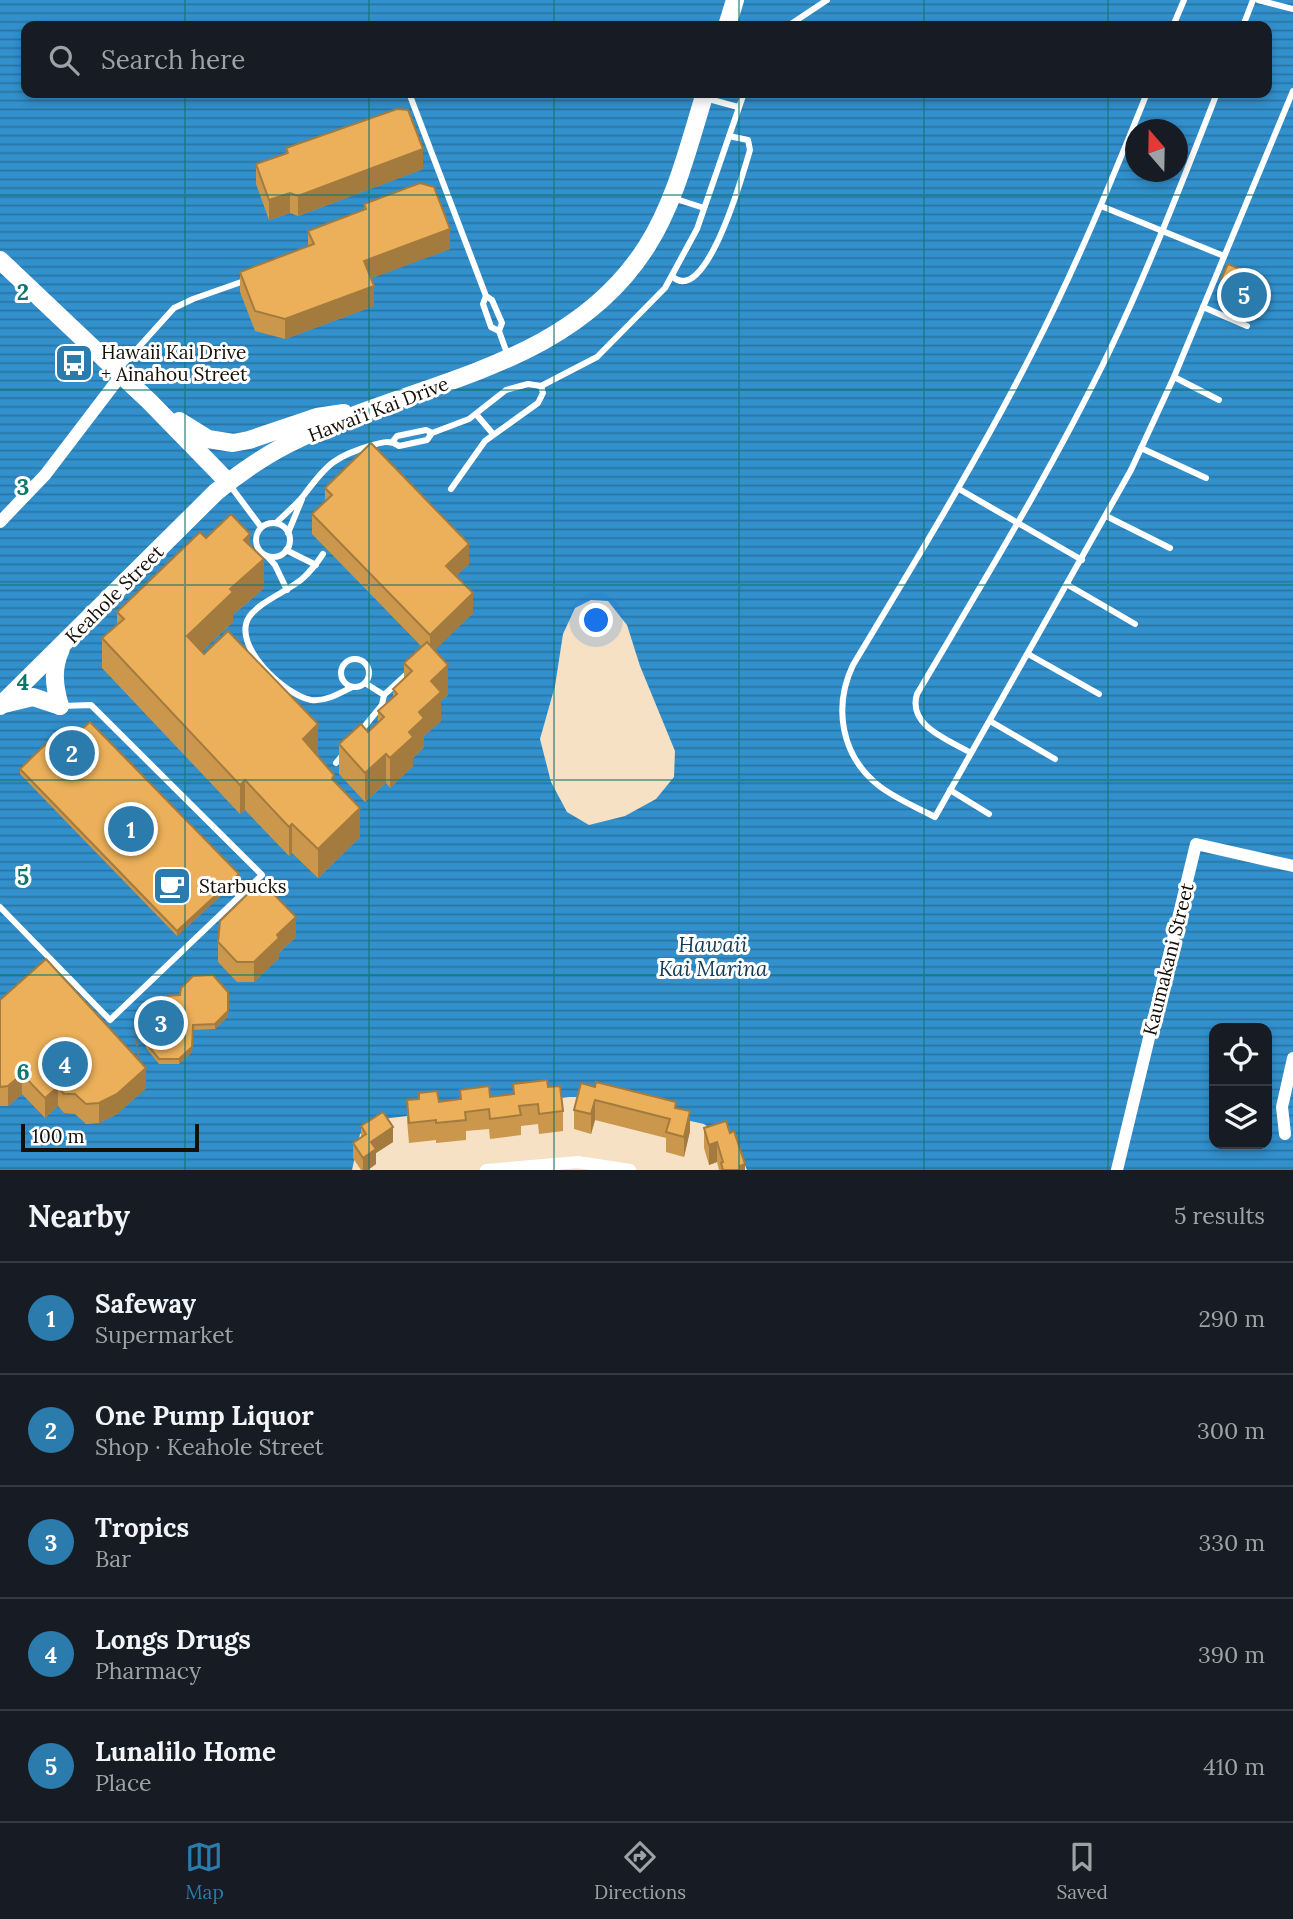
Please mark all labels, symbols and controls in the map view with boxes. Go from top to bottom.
search box [21,21,1272,98]
icon: search [45,41,83,79]
text: Search here [101,43,245,76]
north arrow [1125,119,1188,182]
pin: 5 [1221,269,1267,321]
text: 2 [17,277,29,306]
place label: Hawaii Kai Drive + Ainahou Street [101,340,248,386]
bus stop icon: Hawaii Kai Drive + Ainahou Street [53,342,95,384]
street label: Hawai’i Kai Drive [304,371,452,447]
text: 3 [17,472,29,501]
street label: Keahole Street [60,539,169,648]
your location [579,603,613,637]
text: 4 [17,667,29,696]
pin: 2 [49,727,95,779]
pin: 1 [108,803,154,855]
text: 5 [17,862,29,891]
cafe icon: Starbucks [151,865,193,907]
place label: Starbucks [199,874,287,898]
street label: Kaumakani Street [1137,880,1199,1038]
water label: Hawaii Kai Marina [658,931,768,982]
pin: 3 [138,997,184,1049]
map controls [1209,1023,1272,1149]
button: locate [1209,1023,1272,1086]
pin: 4 [42,1038,88,1090]
text: 6 [16,1057,30,1086]
button: layers [1209,1086,1272,1149]
scale bar [21,1121,200,1153]
text: 100 m [32,1124,85,1148]
text: Nearby [28,1197,130,1235]
text: 5 results [1174,1201,1265,1230]
text: Safeway [95,1287,196,1320]
text: 1 [46,1304,56,1333]
text: 290 m [1198,1304,1265,1333]
text: Supermarket [95,1320,233,1349]
text: One Pump Liquor [95,1399,314,1432]
text: 2 [45,1416,57,1445]
text: 300 m [1197,1416,1265,1445]
text: Shop · Keahole Street [95,1432,324,1461]
text: Tropics [95,1511,189,1544]
text: 3 [45,1528,57,1557]
text: 330 m [1198,1528,1265,1557]
text: Bar [95,1544,131,1573]
text: Longs Drugs [95,1623,251,1656]
text: 4 [45,1640,57,1669]
text: 390 m [1198,1640,1265,1669]
text: Pharmacy [95,1656,201,1685]
text: Lunalilo Home [95,1735,276,1768]
text: 5 [45,1752,57,1781]
text: 410 m [1203,1752,1265,1781]
text: Place [95,1768,152,1797]
tab: Map [185,1838,224,1904]
tab: Directions [594,1838,686,1904]
tab: Saved [1056,1838,1108,1904]

